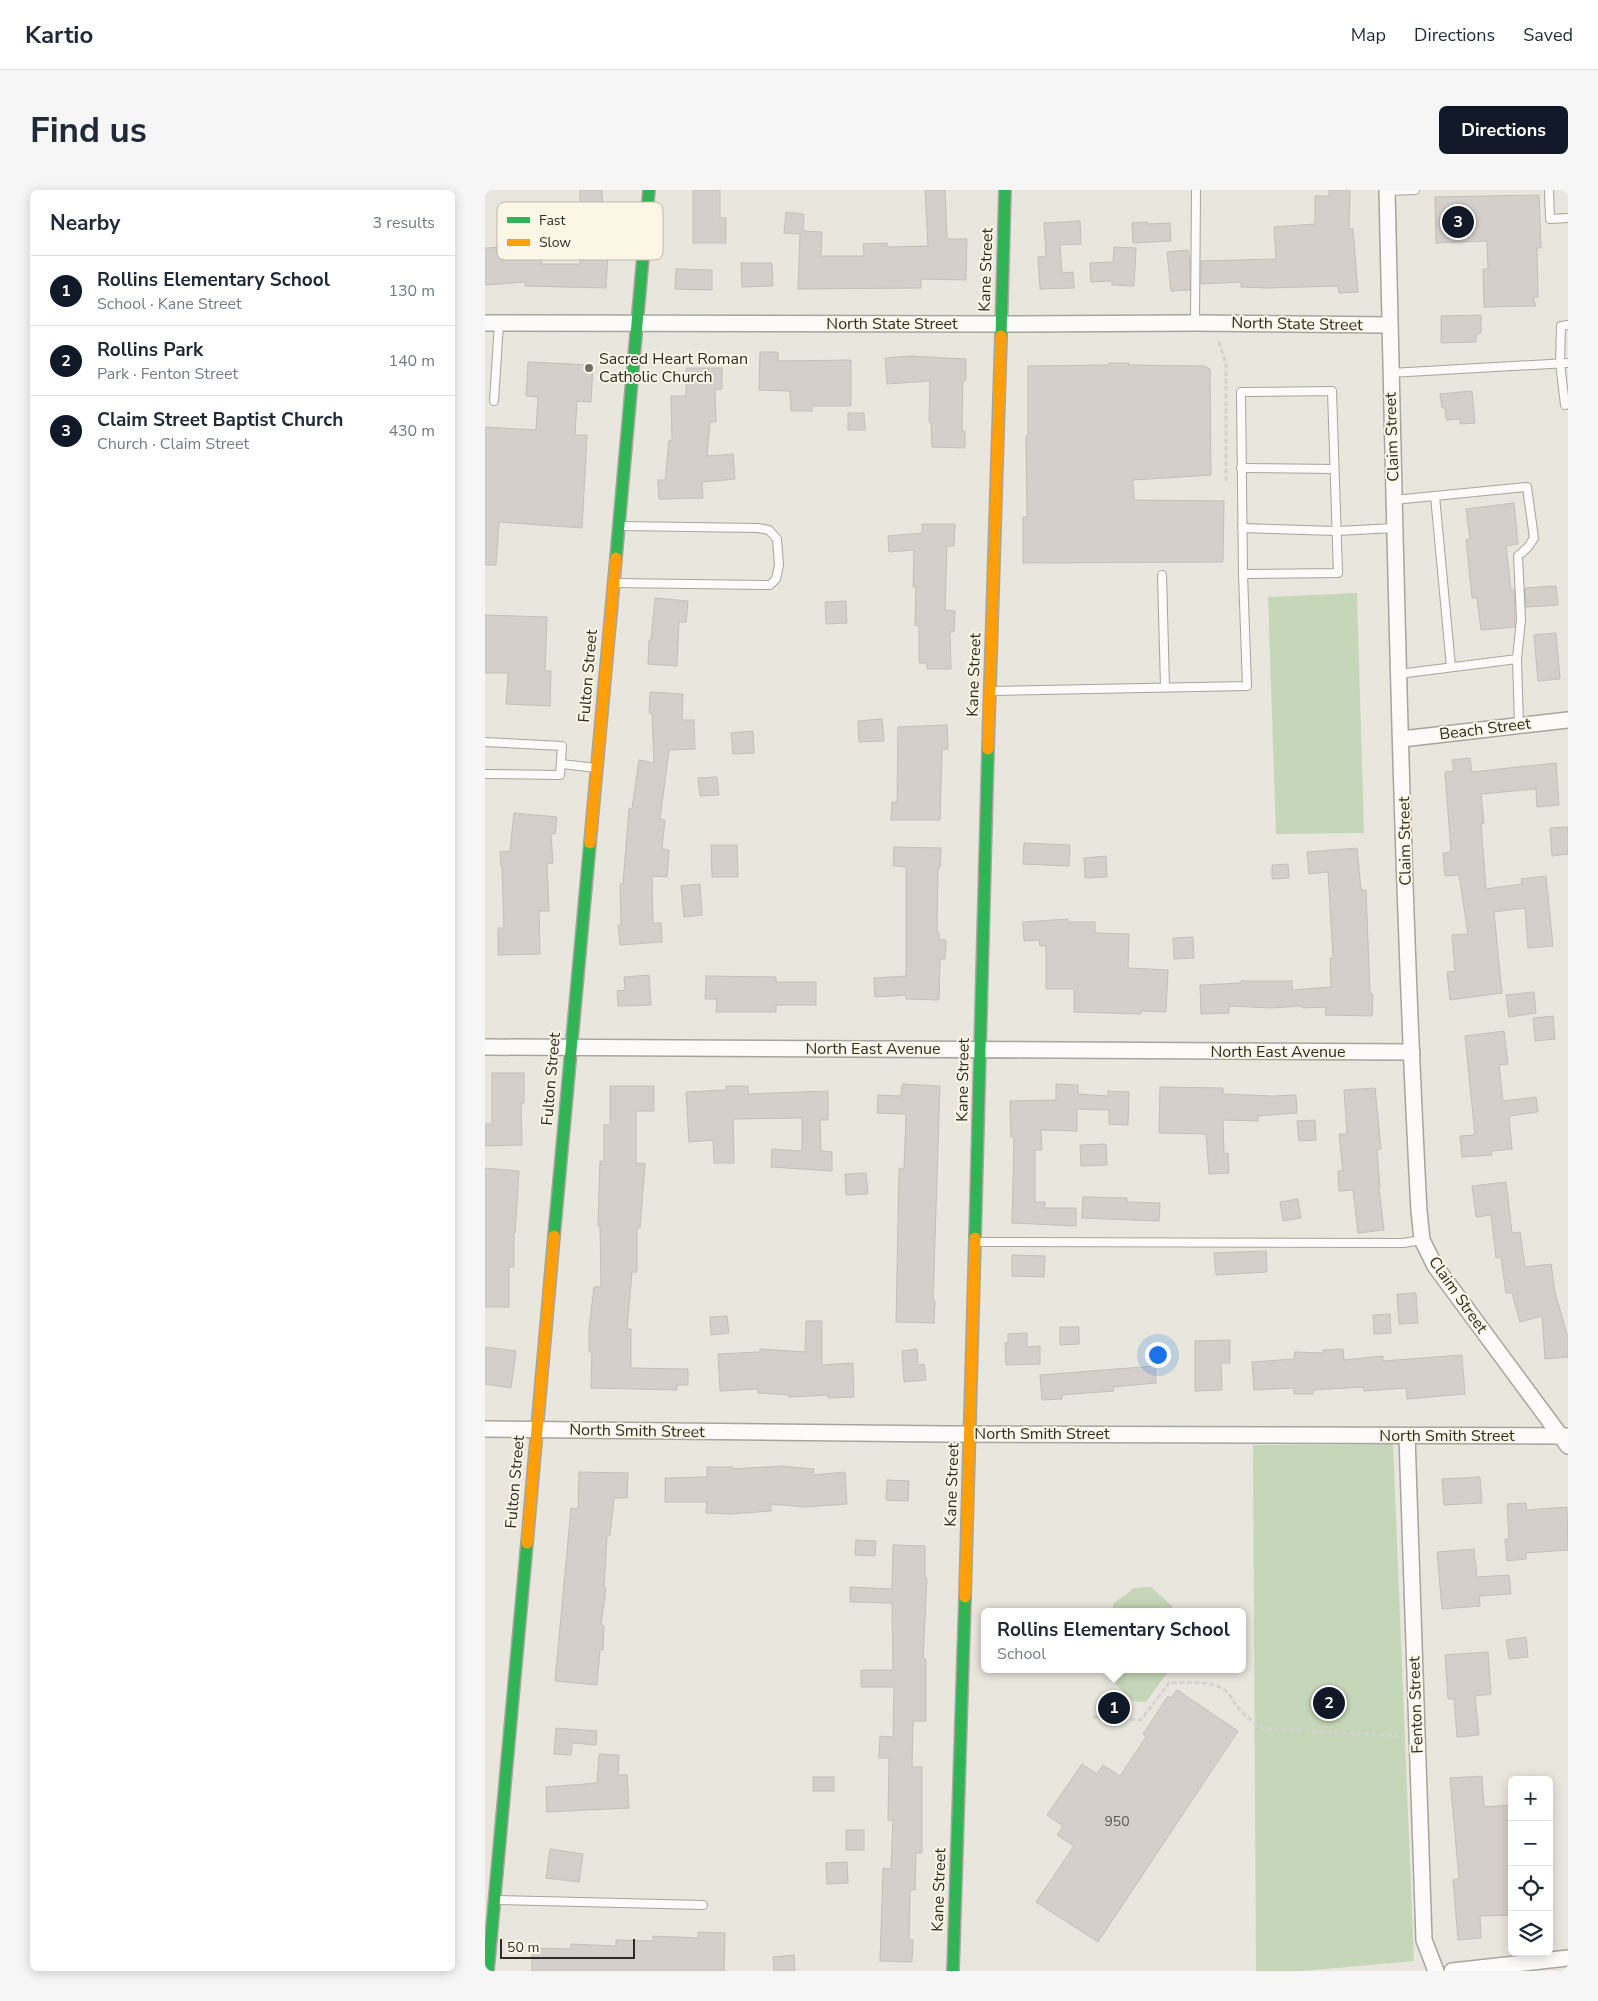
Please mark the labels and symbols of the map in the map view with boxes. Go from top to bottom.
legend [497,202,663,260]
pin: 3 [1442,203,1474,241]
text: Fast [539,211,565,230]
street label: Kane Street [974,227,998,312]
text: Slow [539,233,571,252]
street label: North State Street [1231,312,1363,336]
street label: North State Street [826,313,958,335]
place label: Sacred Heart Roman Catholic Church [599,348,748,388]
marker: Sacred Heart Roman Catholic Church [583,362,595,374]
street label: Claim Street [1379,392,1405,482]
street label: Fulton Street [573,628,603,723]
street label: Kane Street [962,632,986,717]
street label: Beach Street [1438,712,1532,746]
street label: Claim Street [1393,796,1417,886]
street label: Fulton Street [536,1031,566,1126]
street label: Kane Street [951,1037,975,1122]
street label: North East Avenue [805,1038,941,1060]
street label: North East Avenue [1210,1041,1346,1063]
street label: Claim Street [1423,1252,1493,1338]
your location [1145,1342,1171,1368]
street label: North Smith Street [569,1419,705,1443]
street label: North Smith Street [974,1423,1110,1445]
street label: North Smith Street [1379,1425,1515,1447]
street label: Fulton Street [500,1434,530,1529]
street label: Kane Street [940,1442,964,1527]
street label: Fenton Street [1403,1656,1429,1754]
pin: 2 [1313,1684,1345,1722]
pin: 1 [1098,1689,1130,1727]
house number: 950 [1104,1812,1130,1831]
street label: Kane Street [927,1847,951,1932]
scale bar [500,1936,635,1959]

